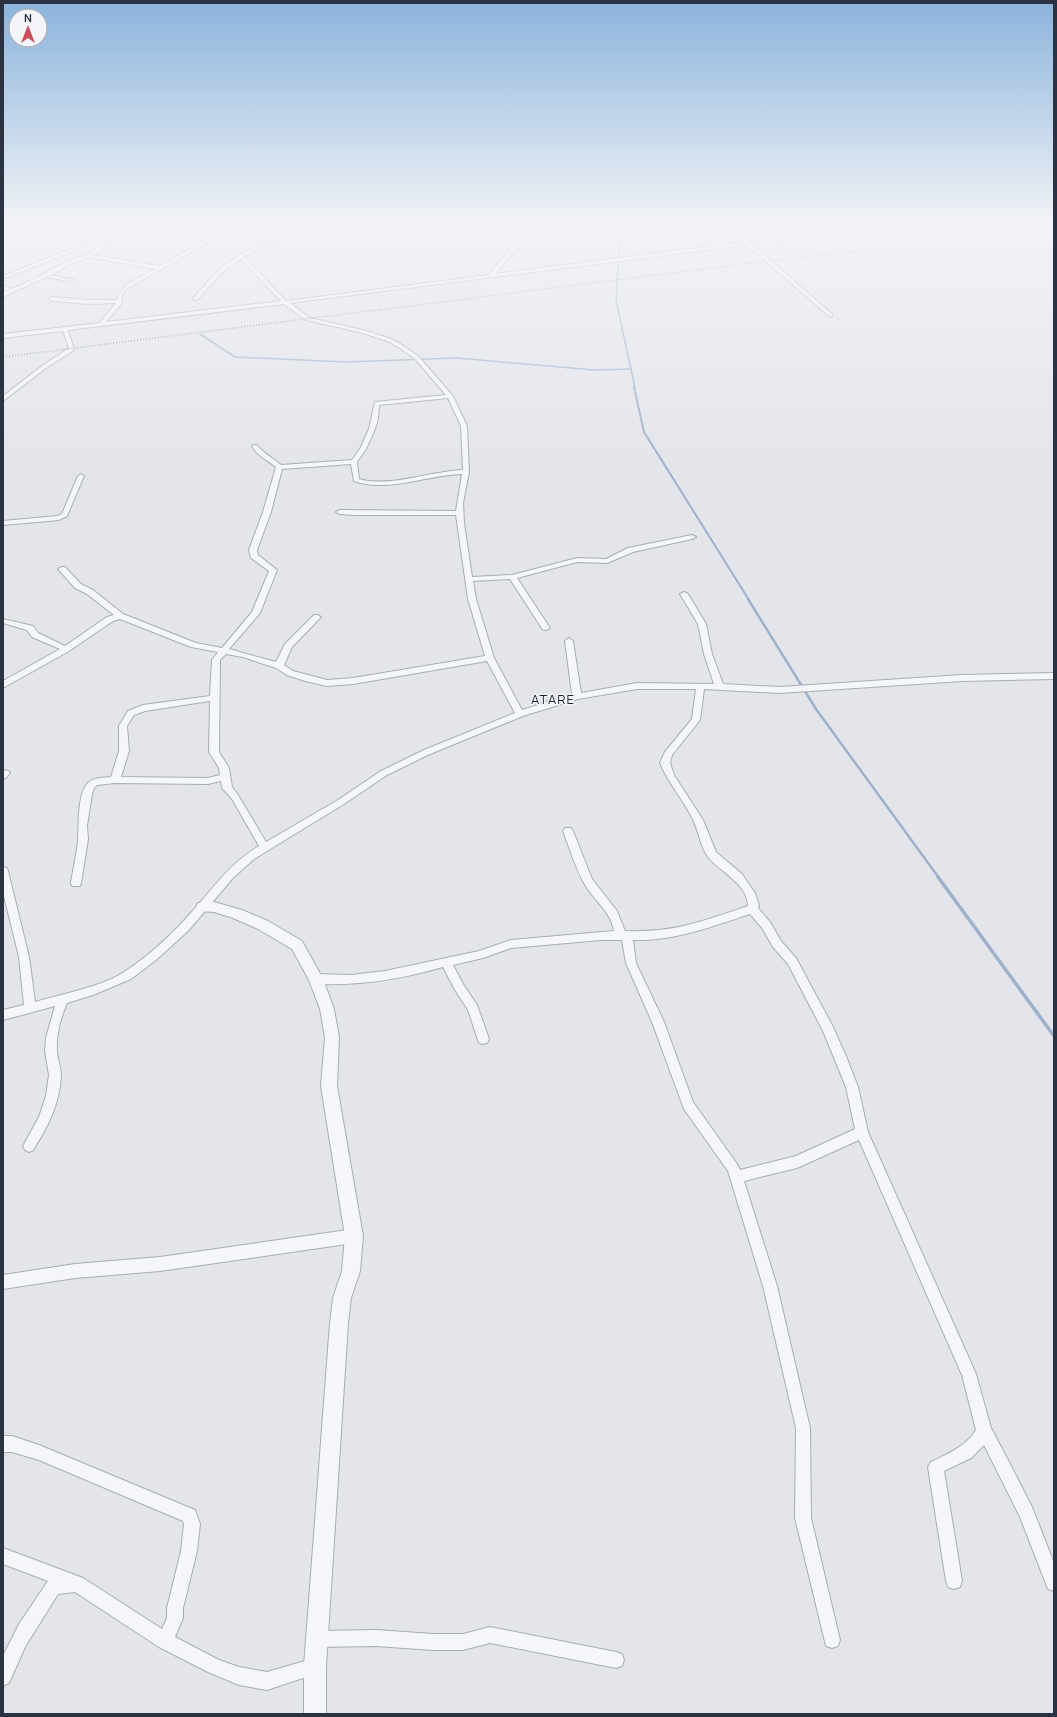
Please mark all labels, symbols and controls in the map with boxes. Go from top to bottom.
north arrow [8,8,48,48]
text: N [24,10,32,25]
district label: ATARE [531,690,575,708]

